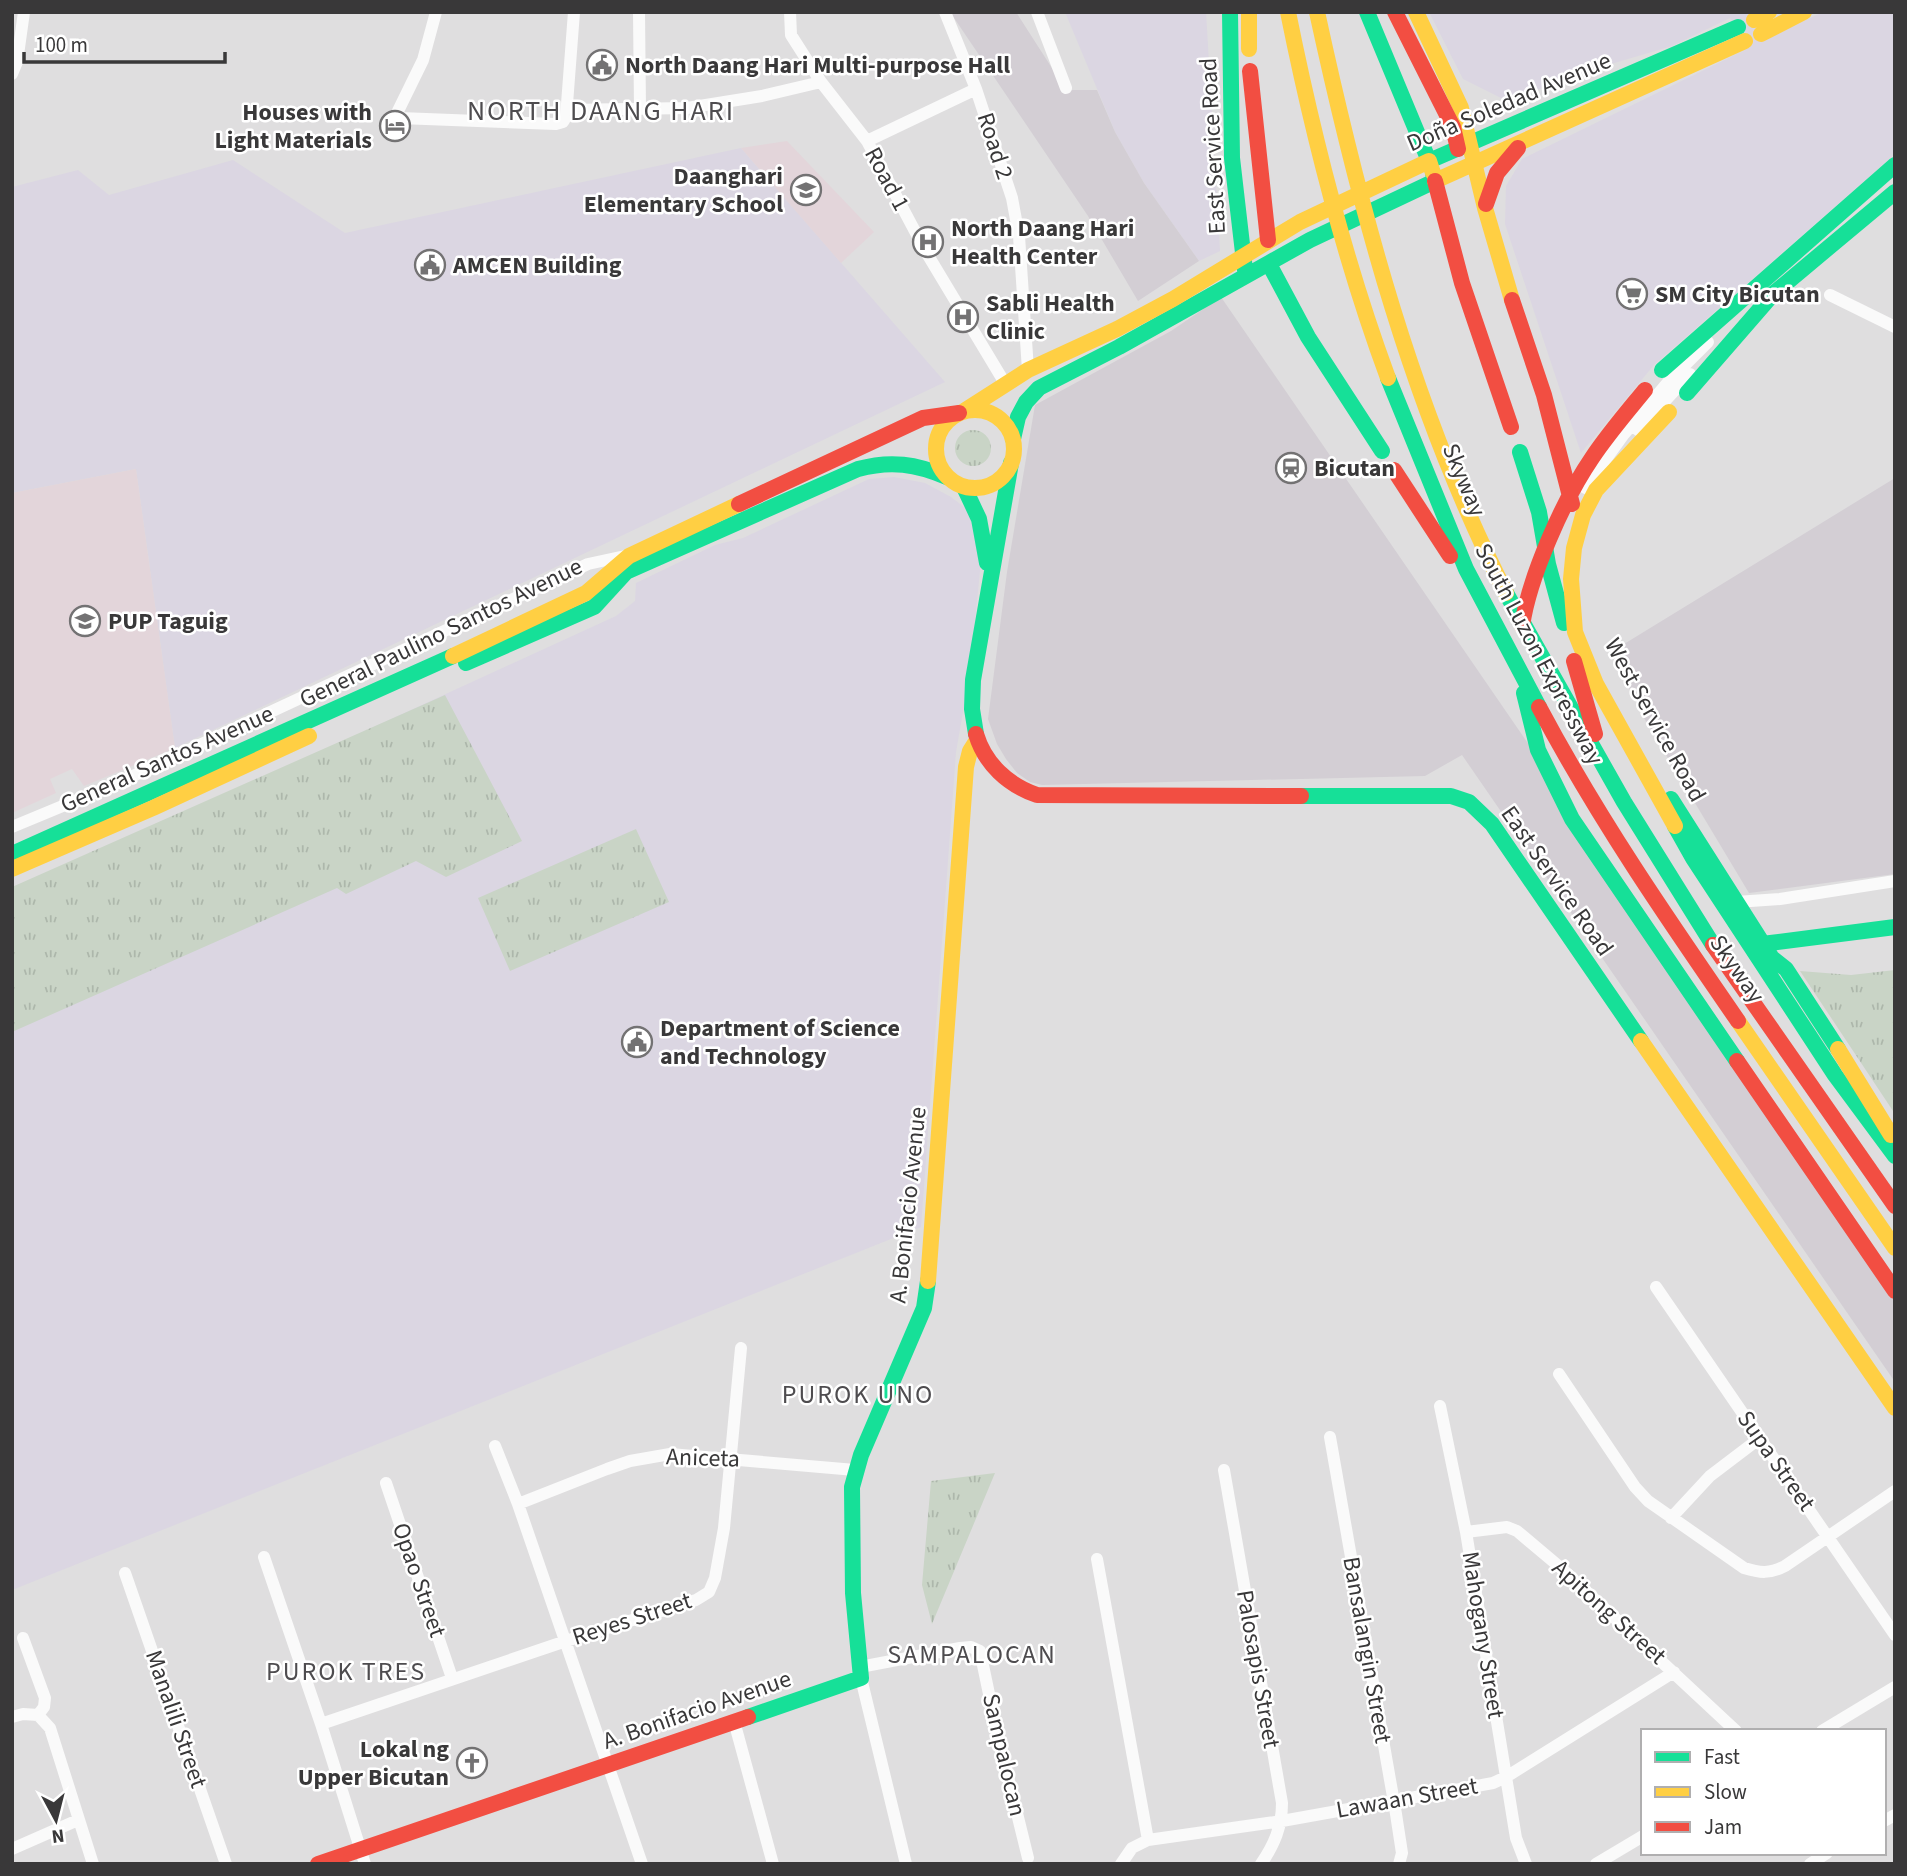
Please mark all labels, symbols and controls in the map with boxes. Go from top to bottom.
scale bar [24,21,226,65]
text: 100 m [35,30,88,60]
street label: Doña Soledad Avenue [1401,43,1617,161]
public building icon: North Daang Hari Multi-purpose Hall [585,48,619,82]
place label: North Daang Hari Multi-purpose Hall [625,48,1010,83]
street label: East Service Road [1191,57,1235,235]
district label: NORTH DAANG HARI [467,91,735,131]
place label: Houses with Light Materials [214,95,372,158]
street label: Road 2 [968,108,1022,184]
hotel icon: Houses with Light Materials [378,109,412,143]
street label: Road 1 [856,141,918,217]
place label: Daanghari Elementary School [584,159,783,222]
school or university icon: Daanghari Elementary School [789,173,823,207]
place label: North Daang Hari Health Center [951,211,1134,274]
hospital icon: North Daang Hari Health Center [911,225,945,259]
public building icon: AMCEN Building [413,248,447,282]
place label: AMCEN Building [452,248,622,283]
supermarket icon: SM City Bicutan [1615,277,1649,311]
place label: SM City Bicutan [1655,277,1820,312]
place label: Sabli Health Clinic [986,286,1115,349]
hospital icon: Sabli Health Clinic [946,300,980,334]
street label: Skyway [1433,438,1495,522]
station icon: Bicutan [1274,451,1308,485]
place label: Bicutan [1314,451,1395,486]
street label: South Luzon Expressway [1466,537,1612,771]
street label: General Paulino Santos Avenue [294,549,588,717]
school or university icon: PUP Taguig [68,604,102,638]
place label: PUP Taguig [108,604,228,639]
street label: West Service Road [1595,632,1715,808]
street label: General Santos Avenue [55,696,279,822]
street label: East Service Road [1492,799,1622,963]
street label: Skyway [1701,928,1773,1010]
place label: Department of Science and Technology [660,1011,900,1074]
public building icon: Department of Science and Technology [620,1025,654,1059]
street label: A. Bonifacio Avenue [880,1105,936,1305]
district label: PUROK UNO [782,1376,934,1413]
street label: Supa Street [1728,1403,1824,1519]
street label: Aniceta [665,1439,741,1477]
street label: Opao Street [383,1518,455,1642]
street label: Mahogany Street [1453,1549,1513,1721]
street label: Apitong Street [1544,1551,1674,1673]
street label: Bansalangin Street [1333,1554,1401,1746]
street label: Reyes Street [568,1583,696,1655]
street label: Palosapis Street [1227,1587,1289,1751]
district label: SAMPALOCAN [887,1636,1057,1673]
street label: Manalili Street [136,1645,216,1793]
district label: PUROK TRES [266,1653,426,1690]
street label: A. Bonifacio Avenue [598,1661,796,1759]
street label: Sampalocan [973,1690,1035,1820]
legend [1641,1729,1886,1855]
place label: Lokal ng Upper Bicutan [298,1732,449,1795]
text: Fast [1704,1742,1740,1772]
church icon: Lokal ng Upper Bicutan [455,1746,489,1780]
street label: Lawaan Street [1334,1768,1480,1828]
text: Slow [1704,1777,1747,1807]
north arrow [21,1785,91,1855]
text: Jam [1704,1812,1742,1842]
text: N [50,1821,66,1850]

